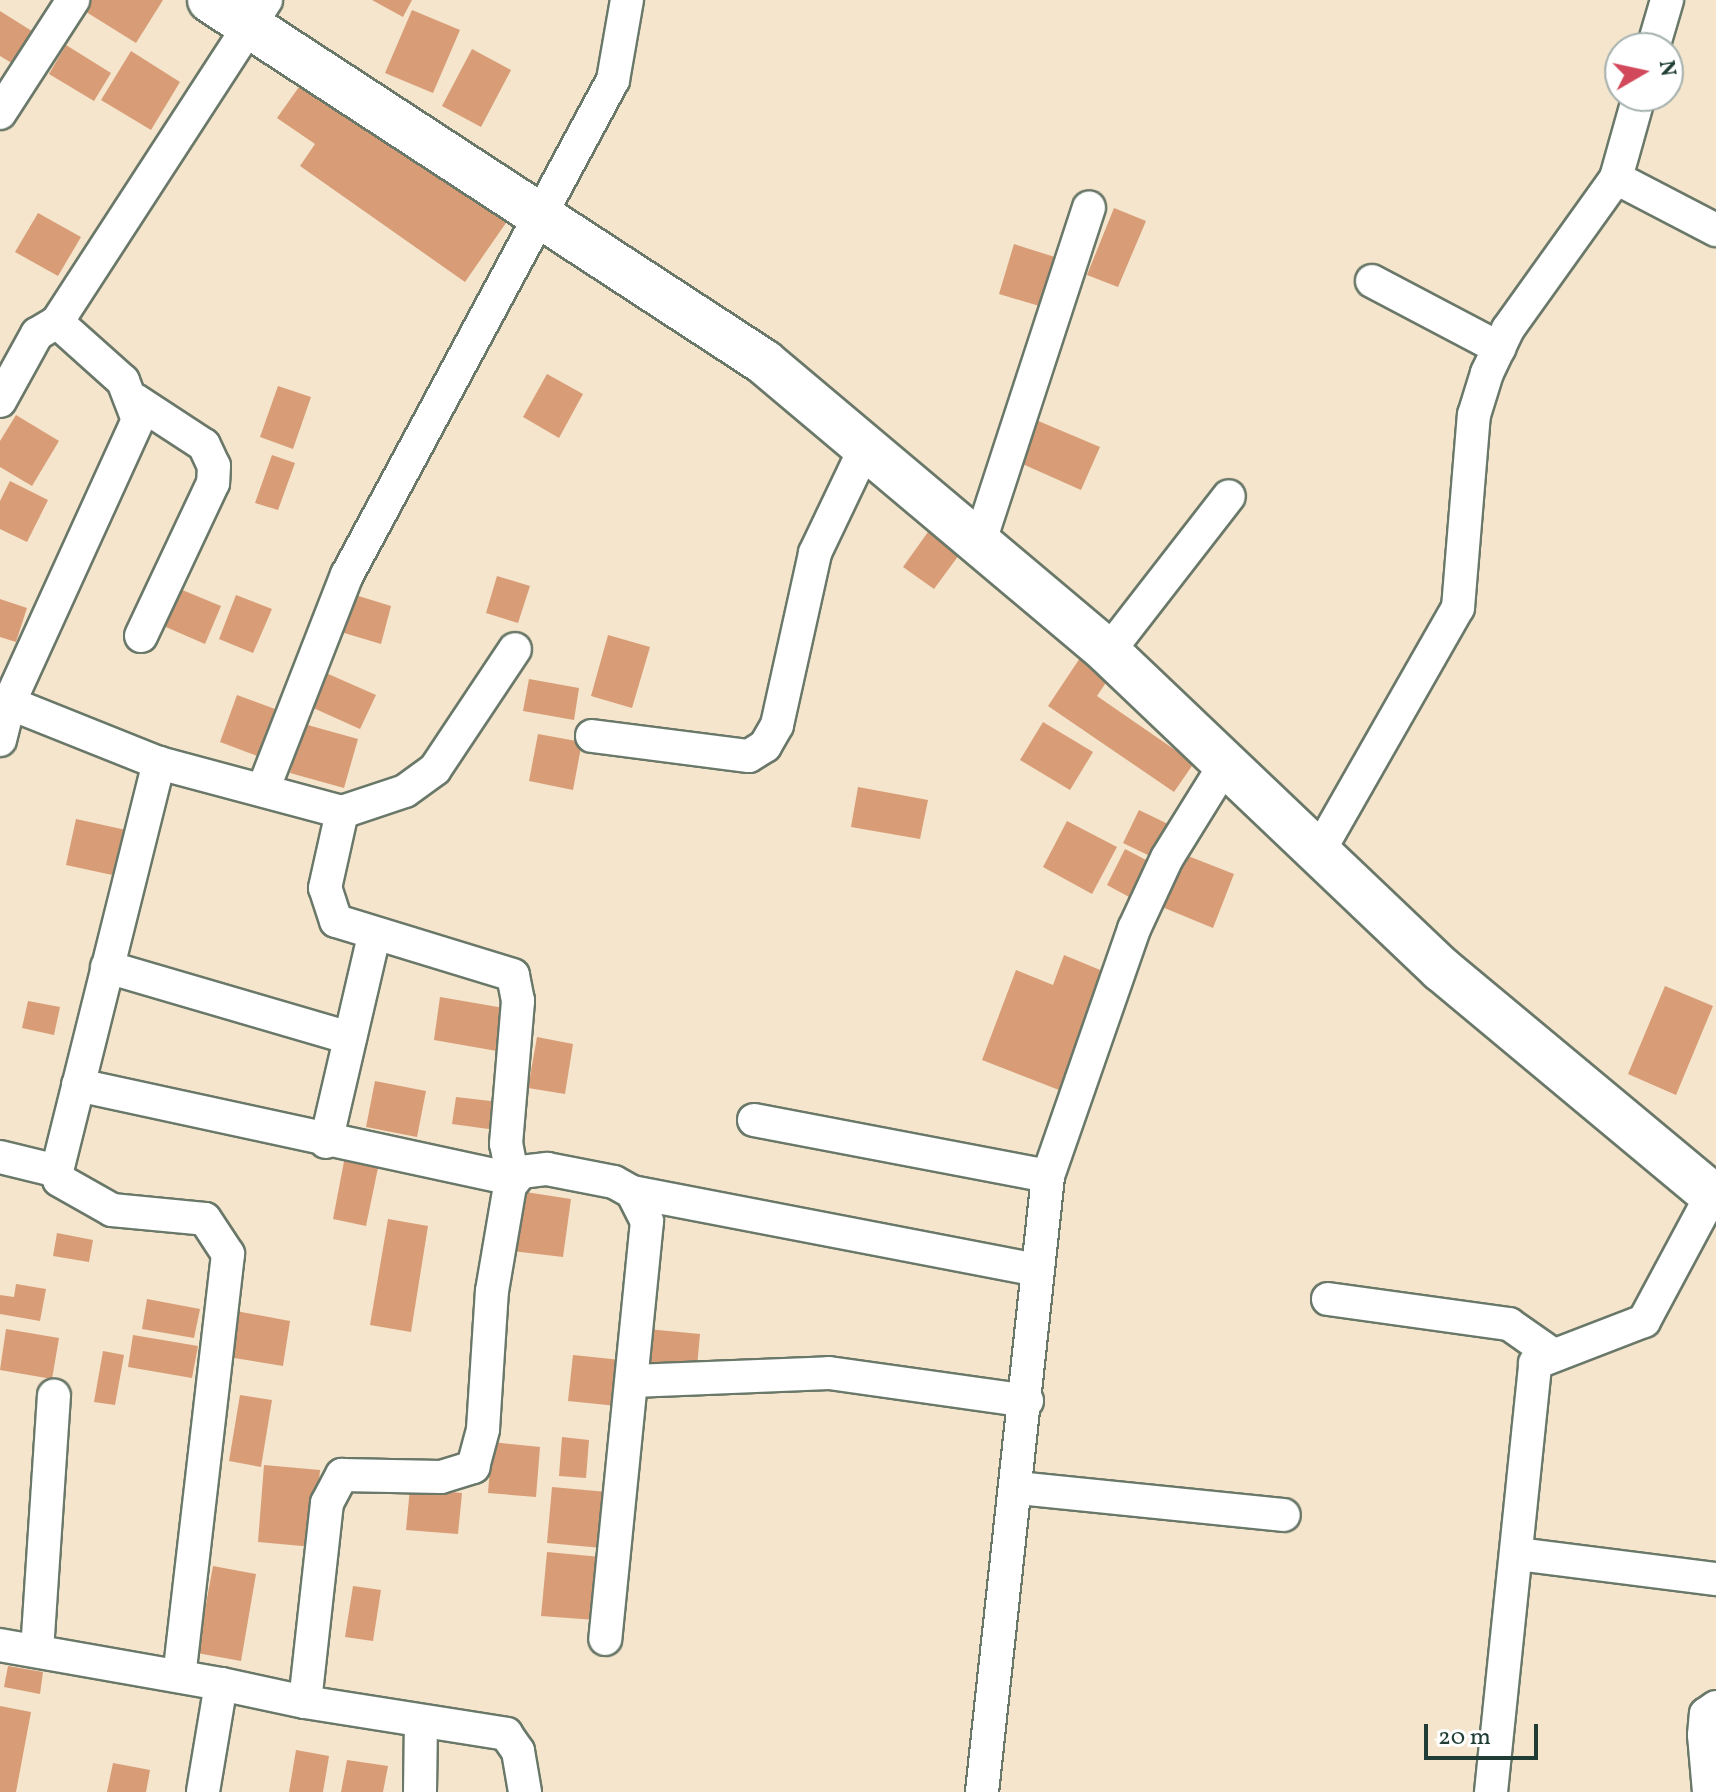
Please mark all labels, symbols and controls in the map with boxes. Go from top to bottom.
north arrow [1604,32,1684,112]
text: N [1650,58,1683,79]
scale bar [1428,1708,1542,1758]
text: 20 m [1438,1721,1491,1755]

